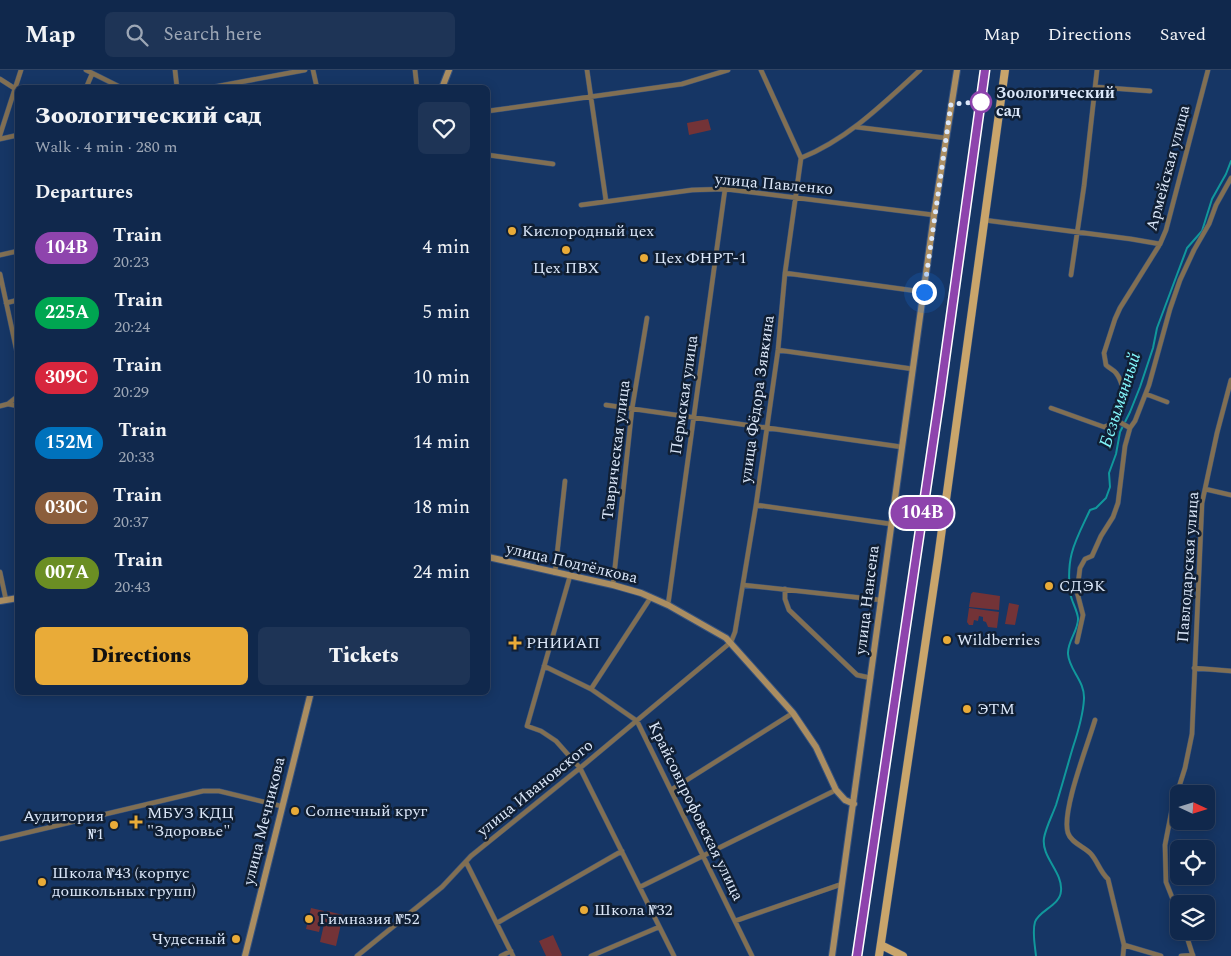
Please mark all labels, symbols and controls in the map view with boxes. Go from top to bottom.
search box [105,12,455,57]
text: Map [25,17,75,53]
text: Search here [163,20,262,49]
icon: search [123,21,151,49]
text: Map [984,21,1020,48]
text: Directions [1048,21,1132,48]
text: Saved [1160,21,1206,48]
place label: Зоологический сад [996,81,1115,123]
marker: Зоологический сад [970,91,992,113]
text: Зоологический сад [35,98,261,134]
button: heart [418,102,470,154]
street label: Армейская улица [1140,102,1196,234]
text: Walk · 4 min · 280 m [35,135,178,159]
street label: улица Павленко [713,167,834,201]
text: Departures [35,178,133,207]
place label: Кислородный цех [522,219,654,243]
text: Train [113,221,162,250]
marker: Кислородный цех [506,225,518,237]
text: 4 min [422,233,470,262]
text: 104В [45,234,88,261]
marker: Цех ПВХ [560,244,572,256]
place label: Цех ФНРТ-1 [654,246,747,270]
text: 20:23 [113,250,149,274]
marker: Цех ФНРТ-1 [638,252,650,264]
place label: Цех ПВХ [533,256,599,280]
your location [912,280,937,305]
text: Train [114,286,163,315]
text: 5 min [422,298,470,327]
text: 225А [45,299,89,326]
street label: улица Фёдора Зявкина [733,313,781,485]
text: 20:24 [114,315,150,339]
street label: Пермская улица [664,334,704,456]
water label: Безымянный [1092,348,1148,451]
text: Train [113,351,162,380]
text: 10 min [413,363,470,392]
text: 309С [45,364,88,391]
street label: Таврическая улица [596,378,637,521]
text: 20:29 [113,380,149,404]
text: Train [118,416,167,445]
text: 14 min [413,428,470,457]
text: 152М [45,429,93,456]
text: 20:33 [118,445,154,469]
text: Train [113,481,162,510]
street label: Павлодарская улица [1171,491,1205,643]
text: 18 min [413,493,470,522]
text: 030C [45,494,88,521]
line badge: 104В [887,497,957,529]
text: 104В [900,499,944,526]
text: 20:37 [113,510,149,534]
street label: улица Подтёлкова [503,536,640,590]
street label: улица Нансена [848,544,886,657]
text: Train [114,546,163,575]
text: 24 min [413,558,470,587]
text: 007А [45,559,89,586]
place label: СДЭК [1059,574,1106,598]
text: 20:43 [114,575,150,599]
marker: СДЭК [1043,580,1055,592]
button: Directions [35,627,248,685]
button: Tickets [258,627,470,685]
place label: Wildberries [957,628,1040,652]
place label: РНИИАП [526,631,600,655]
marker: Wildberries [941,634,953,646]
marker: РНИИАП [508,636,522,650]
place label: ЭТМ [977,697,1015,721]
marker: ЭТМ [961,703,973,715]
street label: Крайсовпрофовская улица [642,717,750,905]
street label: улица Ивановского [471,734,598,843]
street label: улица Мечникова [236,754,292,889]
north arrow [1170,785,1215,830]
map controls [1170,785,1215,940]
place label: Солнечный круг [305,799,428,823]
place label: МБУЗ КДЦ "Здоровье" [147,801,234,843]
place label: Аудитория №1 [23,804,104,846]
marker: Солнечный круг [289,805,301,817]
marker: МБУЗ КДЦ "Здоровье" [129,815,143,829]
marker: Аудитория №1 [108,819,120,831]
button: locate [1170,840,1215,885]
place label: Школа №43 (корпус дошкольных групп) [52,861,196,903]
marker: Школа №43 (корпус дошкольных групп) [36,876,48,888]
button: layers [1170,895,1215,940]
place label: Школа №32 [594,898,673,922]
marker: Школа №32 [578,904,590,916]
place label: Гимназия №52 [319,907,419,931]
marker: Гимназия №52 [303,913,315,925]
place label: Чудесный [152,927,226,951]
marker: Чудесный [230,933,242,945]

